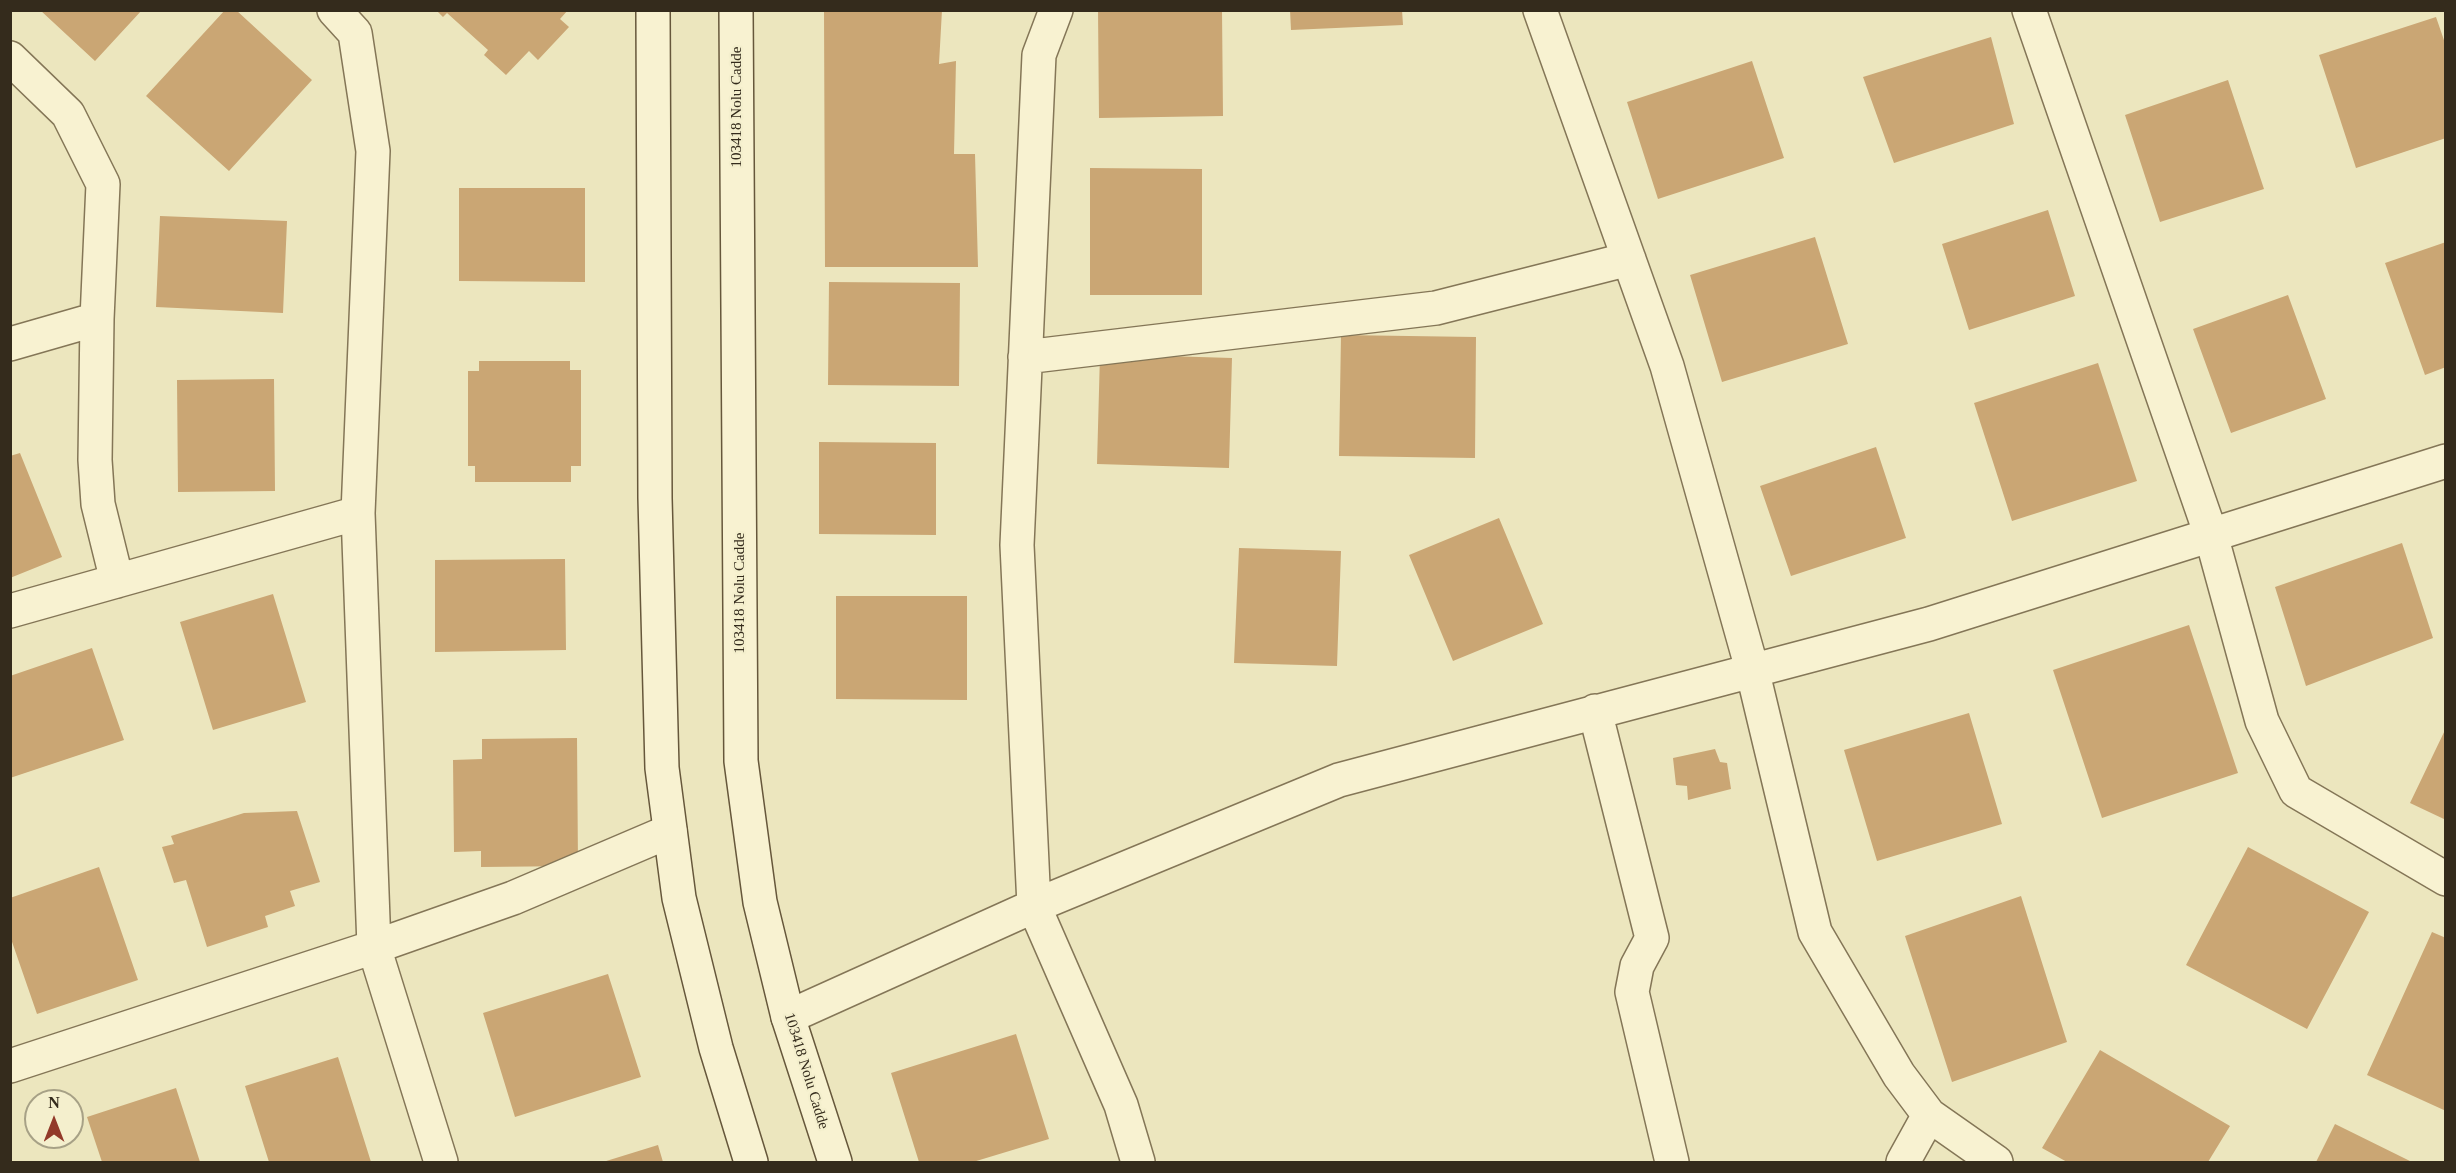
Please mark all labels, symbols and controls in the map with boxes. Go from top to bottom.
street label: 103418 Nolu Cadde [728,47,746,167]
street label: 103418 Nolu Cadde [731,533,749,653]
street label: 103418 Nolu Cadde [780,1011,832,1131]
north arrow [24,1089,84,1149]
text: N [48,1094,60,1111]

